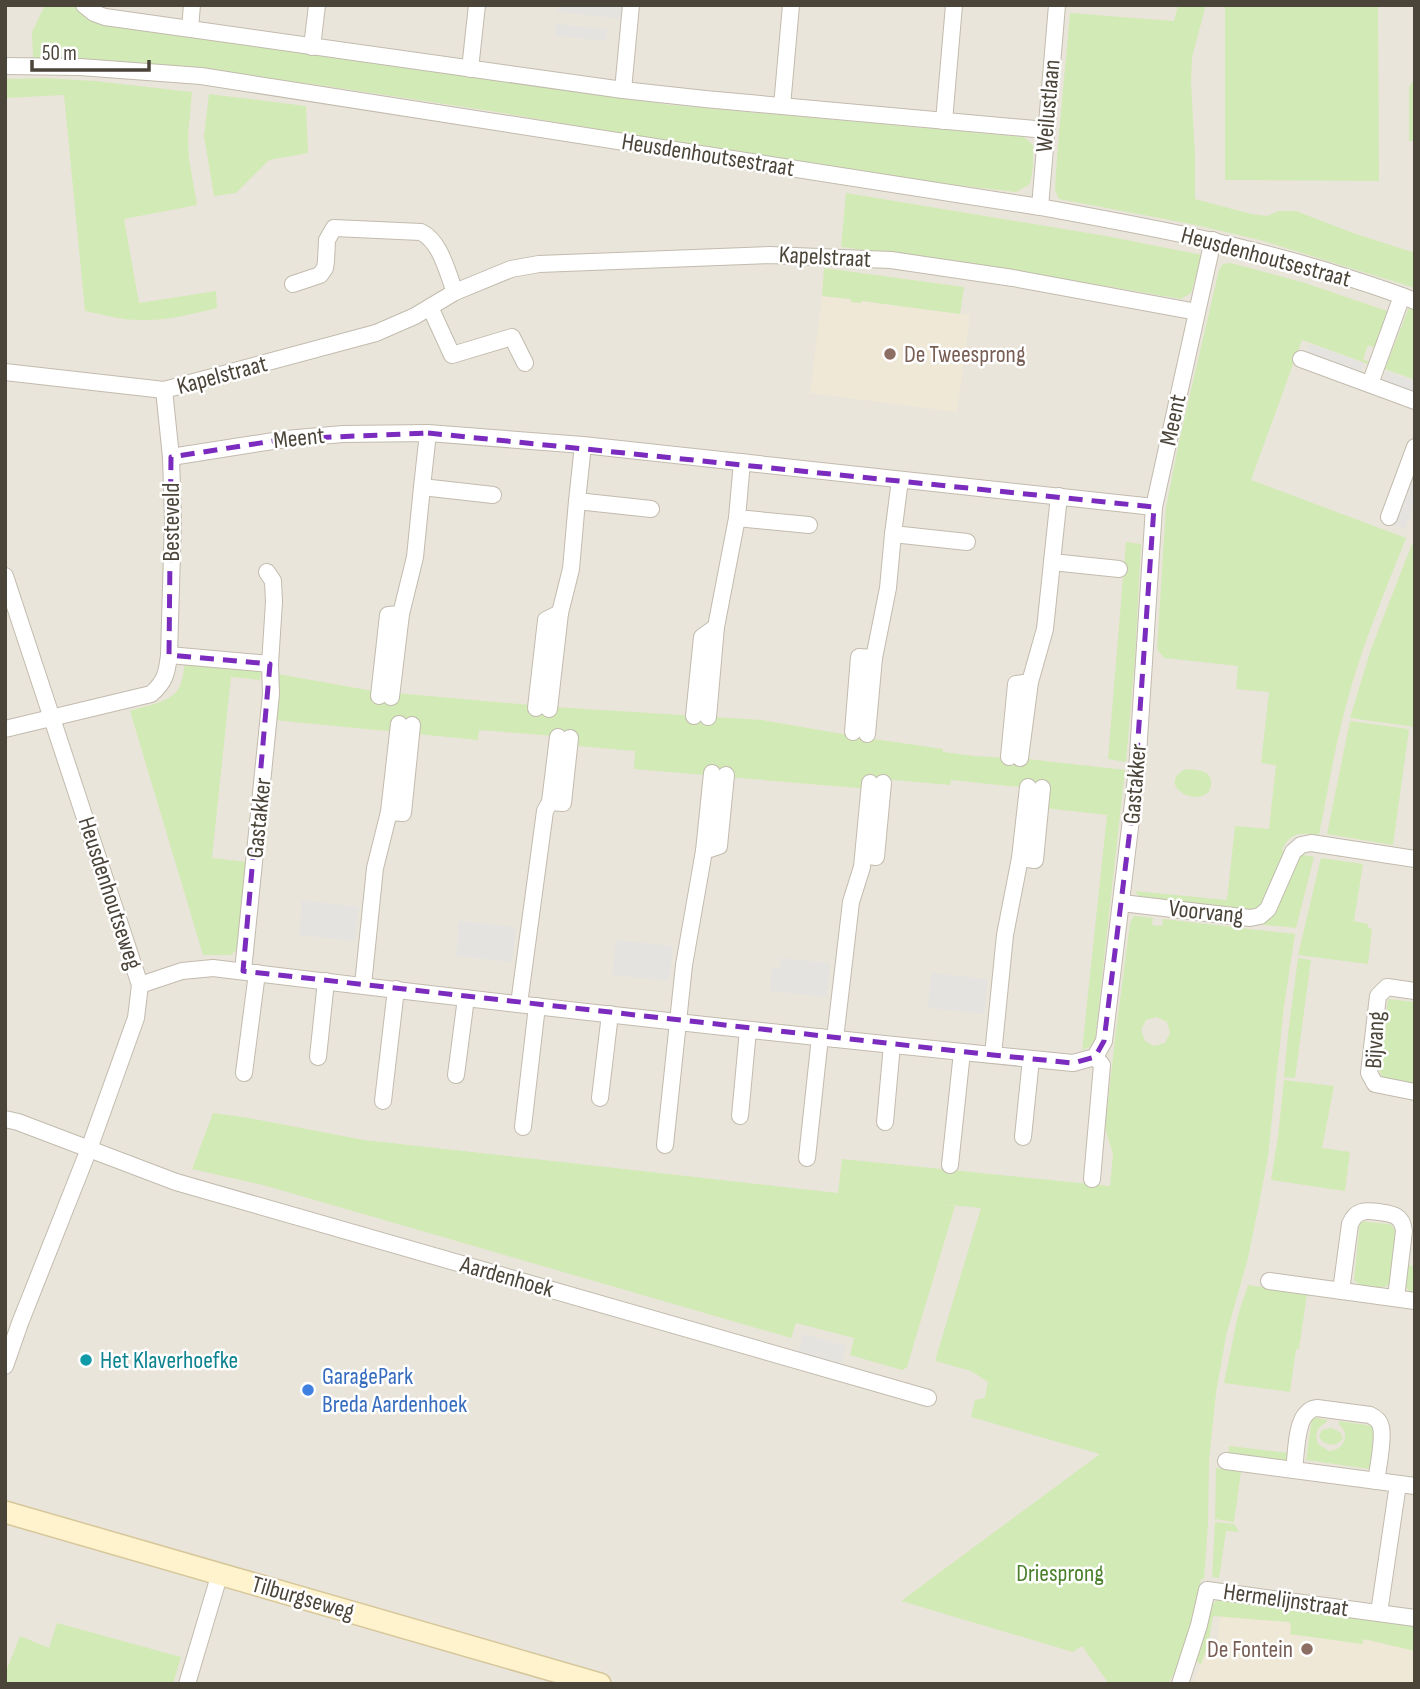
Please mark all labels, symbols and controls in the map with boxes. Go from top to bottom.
scale bar [32,28,149,72]
text: 50 m [42,41,77,66]
street label: Weilustlaan [1030,58,1066,154]
street label: Heusdenhoutsestraat [620,127,796,183]
street label: Heusdenhoutsestraat [1178,220,1354,294]
street label: Kapelstraat [778,240,872,274]
place label: De Tweesprong [904,340,1025,369]
marker: De Tweesprong [882,346,898,362]
street label: Kapelstraat [174,349,270,401]
street label: Meent [1153,392,1193,448]
street label: Meent [272,421,326,455]
street label: Besteveld [157,483,186,561]
street label: Gastakker [1117,742,1153,825]
street label: Gastakker [240,776,278,860]
street label: Heusdenhoutseweg [72,813,148,973]
street label: Voorvang [1167,894,1245,930]
street label: Bijvang [1359,1011,1391,1069]
street label: Aardenhoek [456,1250,557,1304]
place label: Het Klaverhoefke [100,1346,238,1375]
marker: Het Klaverhoefke [78,1352,94,1368]
place label: GaragePark Breda Aardenhoek [322,1362,467,1419]
marker: GaragePark Breda Aardenhoek [300,1382,316,1398]
park label: Driesprong [1016,1559,1104,1588]
street label: Tilburgseweg [248,1570,358,1626]
street label: Hermelijnstraat [1222,1577,1350,1623]
place label: De Fontein [1207,1635,1293,1664]
marker: De Fontein [1299,1641,1315,1657]

